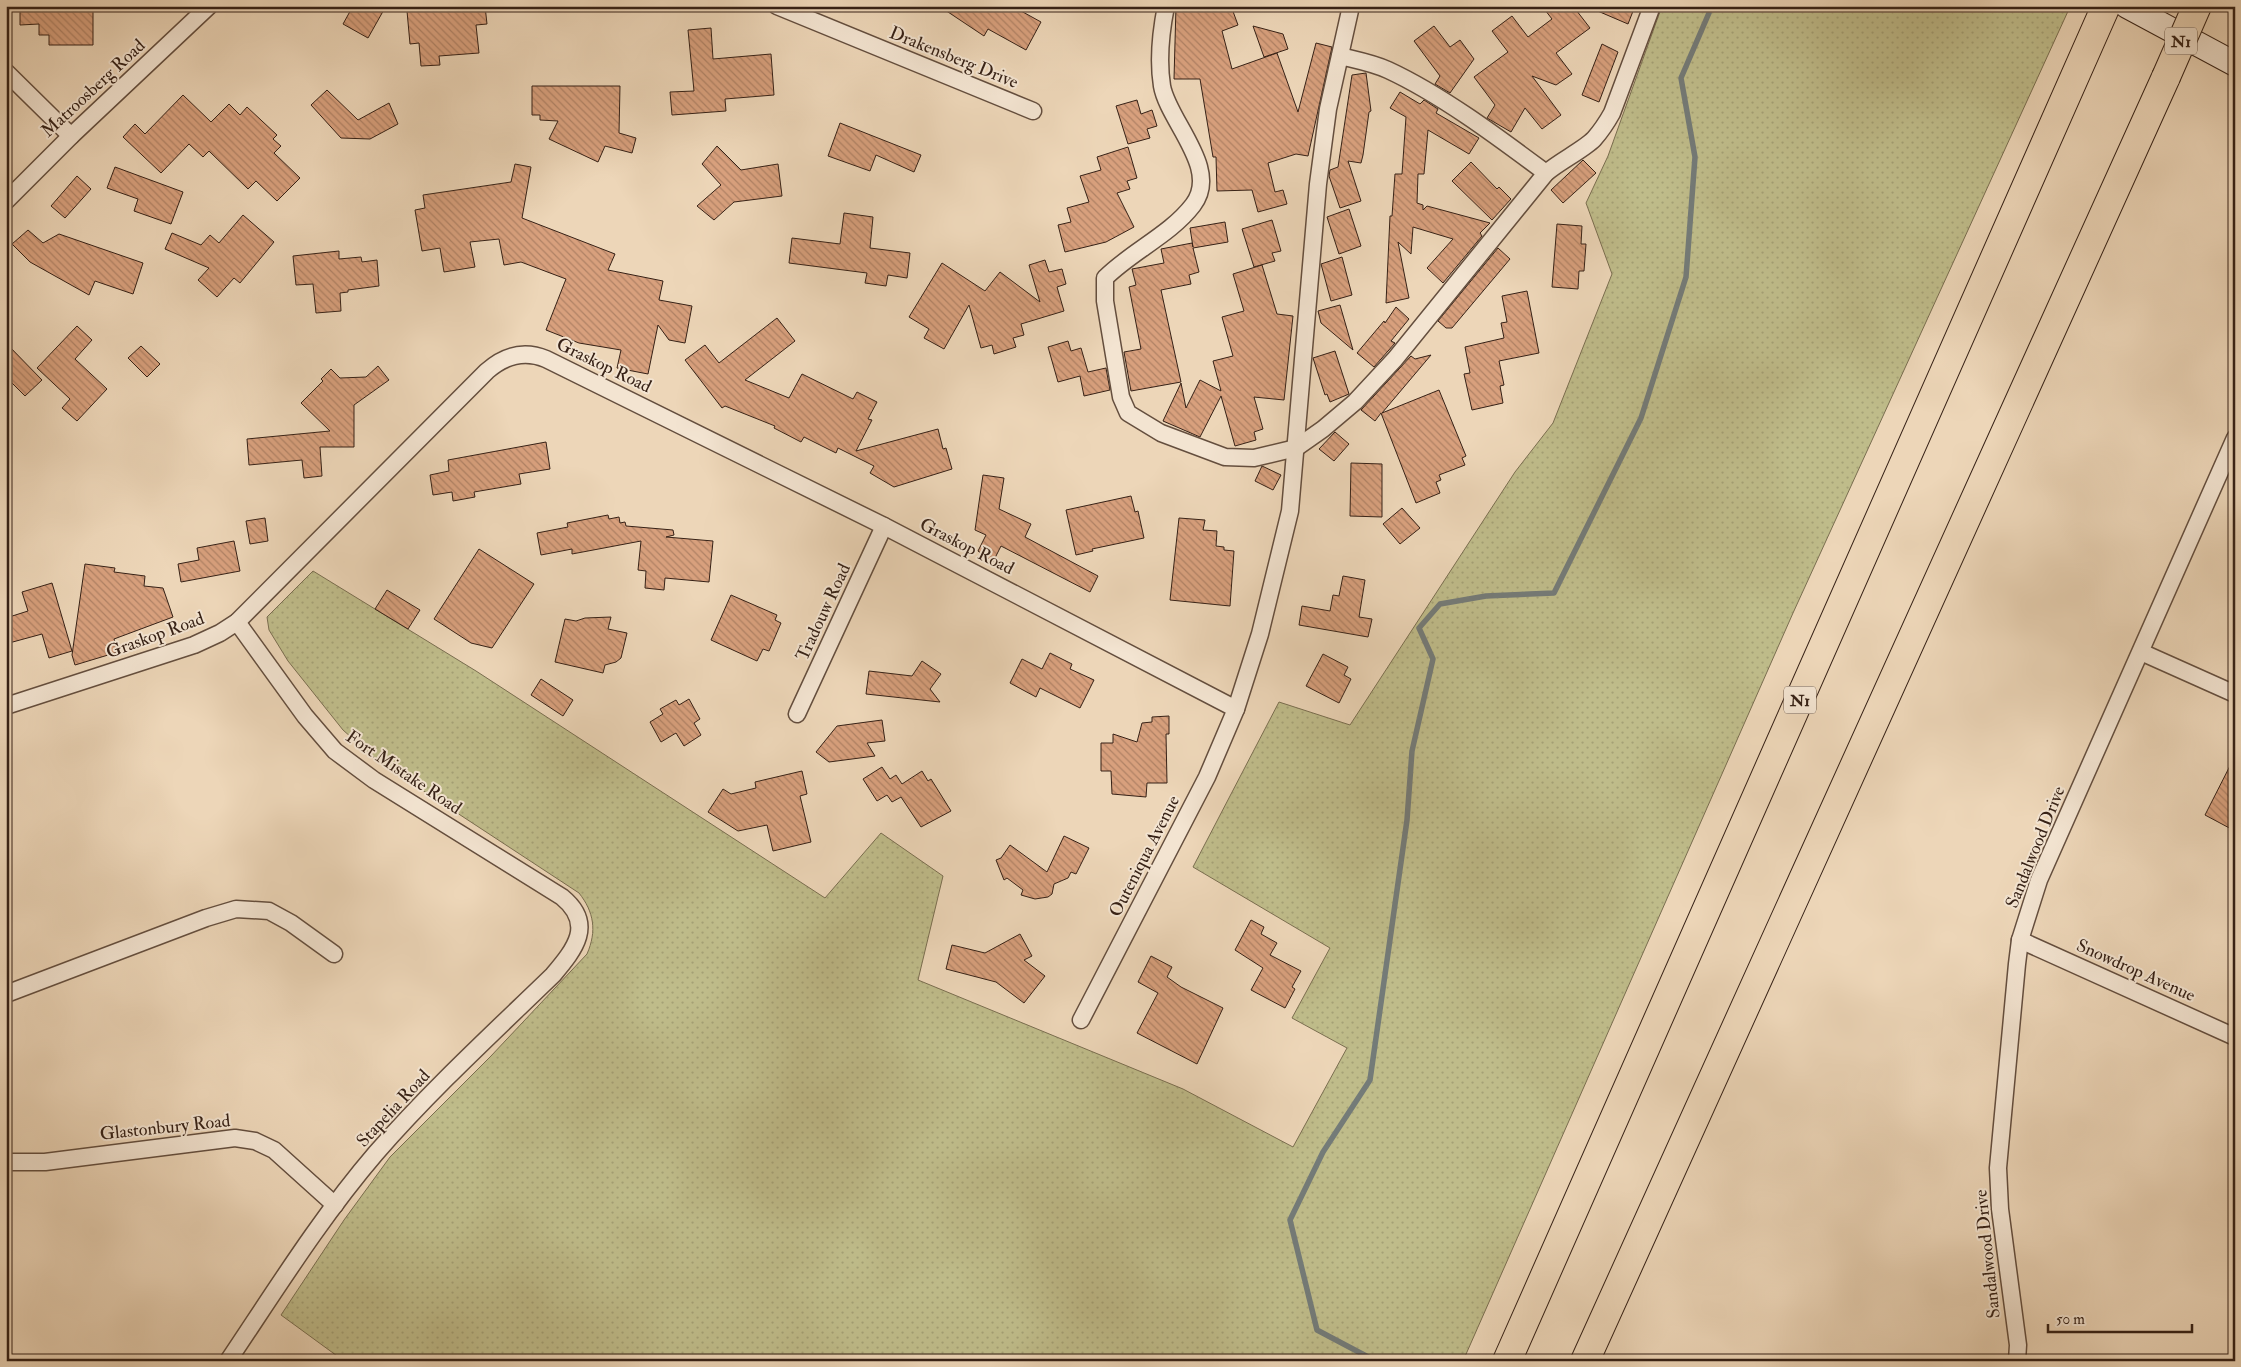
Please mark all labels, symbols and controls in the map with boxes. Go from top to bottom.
street label: Drakensberg Drive [886,21,1022,94]
road number: N1 [2165,27,2197,54]
street label: Matroosberg Road [37,34,150,142]
street label: Graskop Road [553,333,655,398]
street label: Graskop Road [916,513,1018,580]
street label: Tradouw Road [791,560,856,665]
street label: Graskop Road [103,607,208,664]
road number: N1 [1784,686,1816,714]
street label: Fort Mistake Road [341,725,466,820]
street label: Sandalwood Drive [2001,782,2071,912]
street label: Outeniqua Avenue [1104,791,1185,921]
street label: Snowdrop Avenue [2073,934,2199,1007]
street label: Stapelia Road [352,1065,435,1152]
street label: Glastonbury Road [99,1109,232,1146]
street label: Sandalwood Drive [1969,1188,2006,1320]
scale bar [2048,1302,2192,1334]
text: 50 m [2056,1310,2085,1329]

